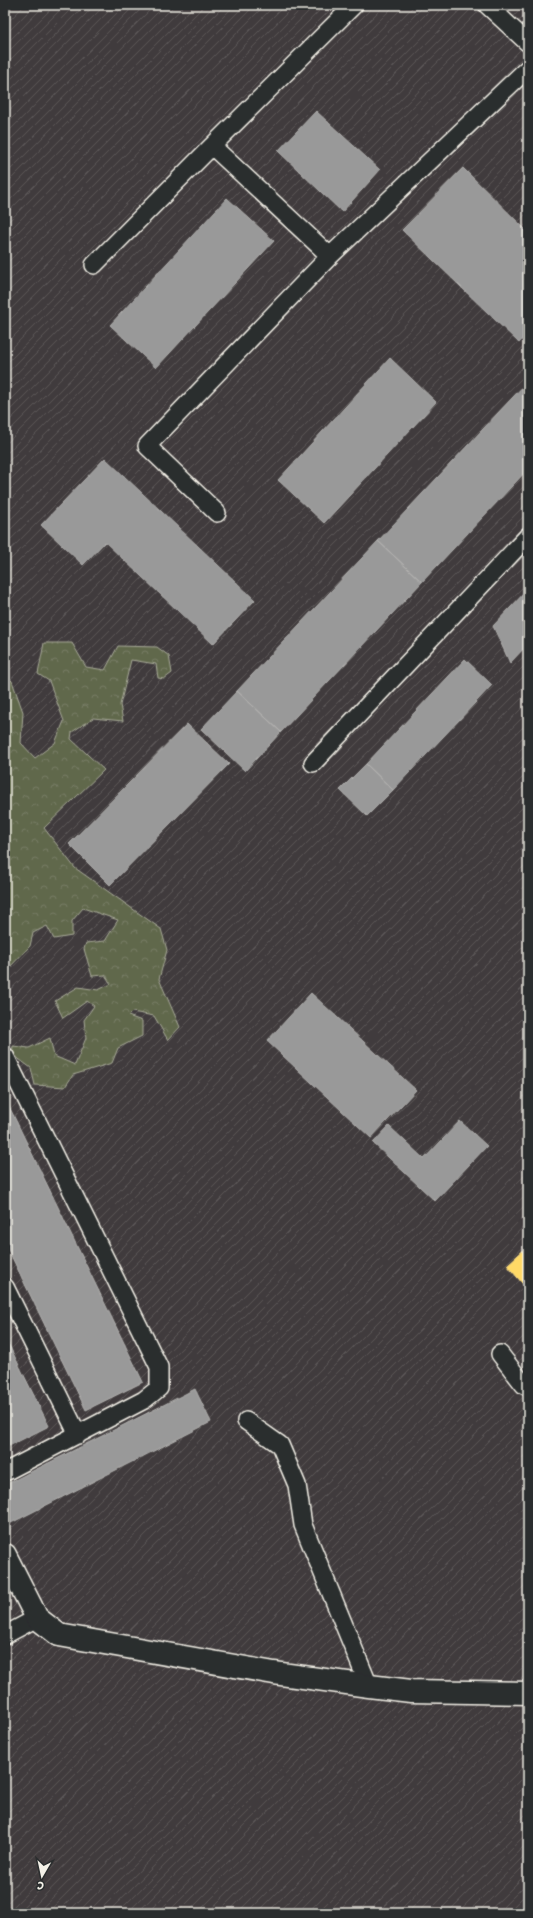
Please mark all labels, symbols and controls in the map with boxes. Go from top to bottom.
north arrow [22,1856,62,1896]
text: С [36,1877,45,1893]

